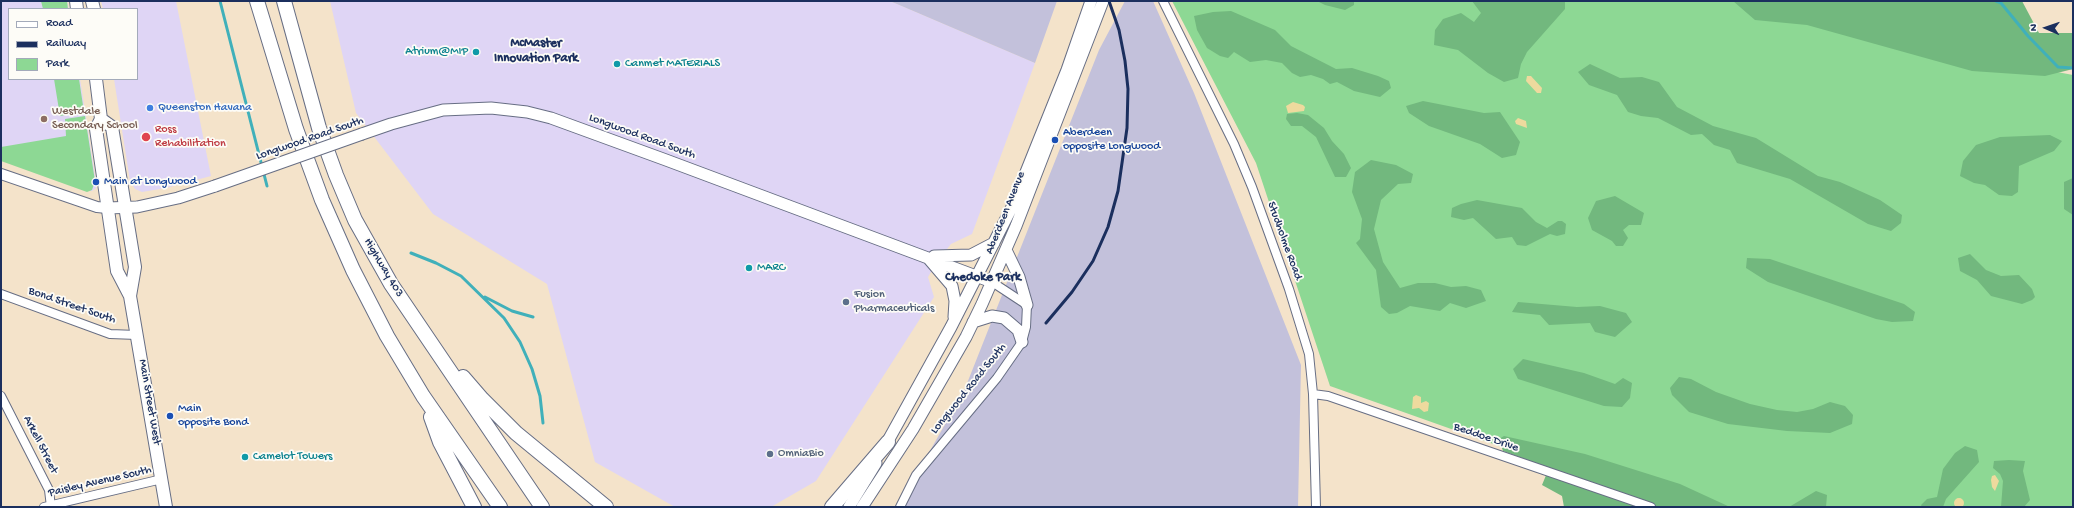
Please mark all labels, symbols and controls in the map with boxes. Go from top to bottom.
legend [8,8,138,80]
north arrow [2026,8,2066,48]
text: Road [46,17,72,31]
text: N [2028,24,2040,31]
district label: McMaster Innovation Park [494,36,578,67]
text: Railway [46,37,86,51]
place label: Atrium@MIP [405,45,468,59]
marker: Atrium@MIP [471,47,481,57]
text: Park [46,57,69,71]
place label: Canmet MATERIALS [625,57,720,71]
marker: Canmet MATERIALS [612,59,622,69]
place label: Queenston Havana [158,101,252,115]
marker: Queenston Havana [145,103,155,113]
place label: Westdale Secondary School [52,105,138,133]
street label: Longwood Road South [587,111,697,163]
marker: Westdale Secondary School [39,114,49,124]
street label: Longwood Road South [254,114,366,164]
place label: Ross Rehabilitation [155,123,226,151]
place label: Aberdeen opposite Longwood [1063,126,1160,154]
marker: Ross Rehabilitation [140,131,152,143]
marker: Aberdeen opposite Longwood [1050,135,1060,145]
street label: Aberdeen Avenue [983,170,1029,256]
place label: Main at Longwood [104,175,196,189]
marker: Main at Longwood [91,177,101,187]
street label: Studholme Road [1263,200,1305,282]
street label: Highway 403 [360,236,406,300]
place label: MARC [757,261,785,275]
marker: MARC [744,263,754,273]
district label: Chedoke Park [945,270,1021,286]
street label: Bond Street South [26,284,118,328]
place label: Fusion Pharmaceuticals [854,288,934,316]
marker: Fusion Pharmaceuticals [841,297,851,307]
street label: Longwood Road South [928,341,1010,437]
street label: Main Street West [134,358,164,446]
place label: Main opposite Bond [178,402,248,430]
marker: Main opposite Bond [165,411,175,421]
street label: Arkell Street [19,414,61,476]
street label: Beddoe Drive [1452,420,1520,456]
place label: OmniaBio [778,447,824,461]
marker: OmniaBio [765,449,775,459]
place label: Camelot Towers [253,450,332,464]
marker: Camelot Towers [240,452,250,462]
street label: Paisley Avenue South [47,463,153,501]

